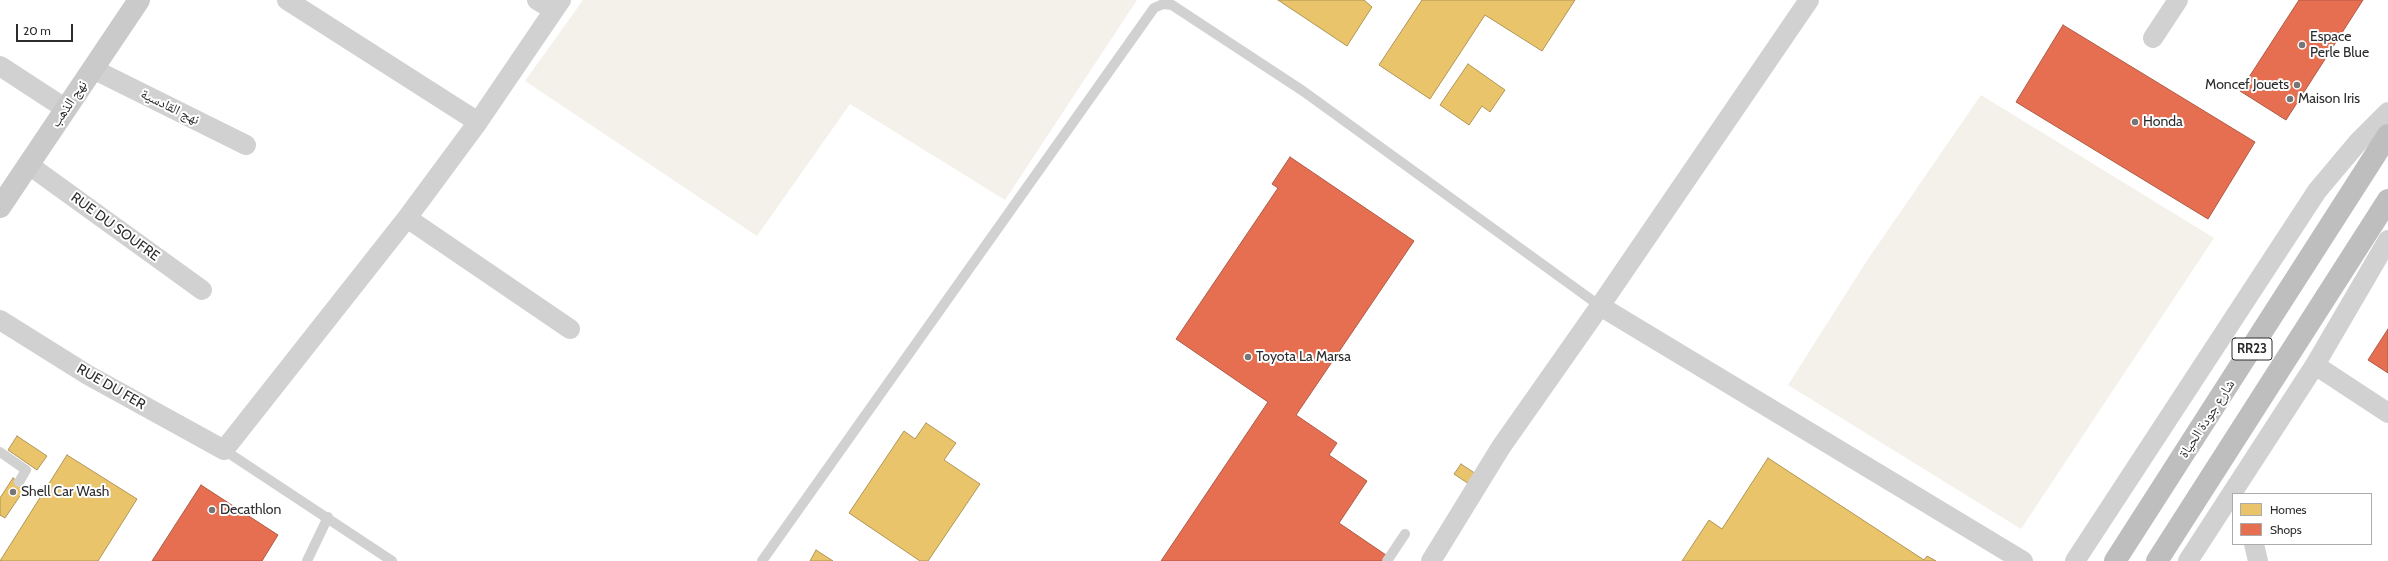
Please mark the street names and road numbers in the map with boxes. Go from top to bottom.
street label: نهج الذهب [47,77,91,131]
street label: نهج القادسية [138,86,202,128]
street label: RUE DU SOUFRE [67,189,163,265]
road number: RR23 [2232,338,2272,360]
street label: RUE DU FER [74,361,148,413]
street label: شارع جودة الحياة [2176,377,2238,461]

